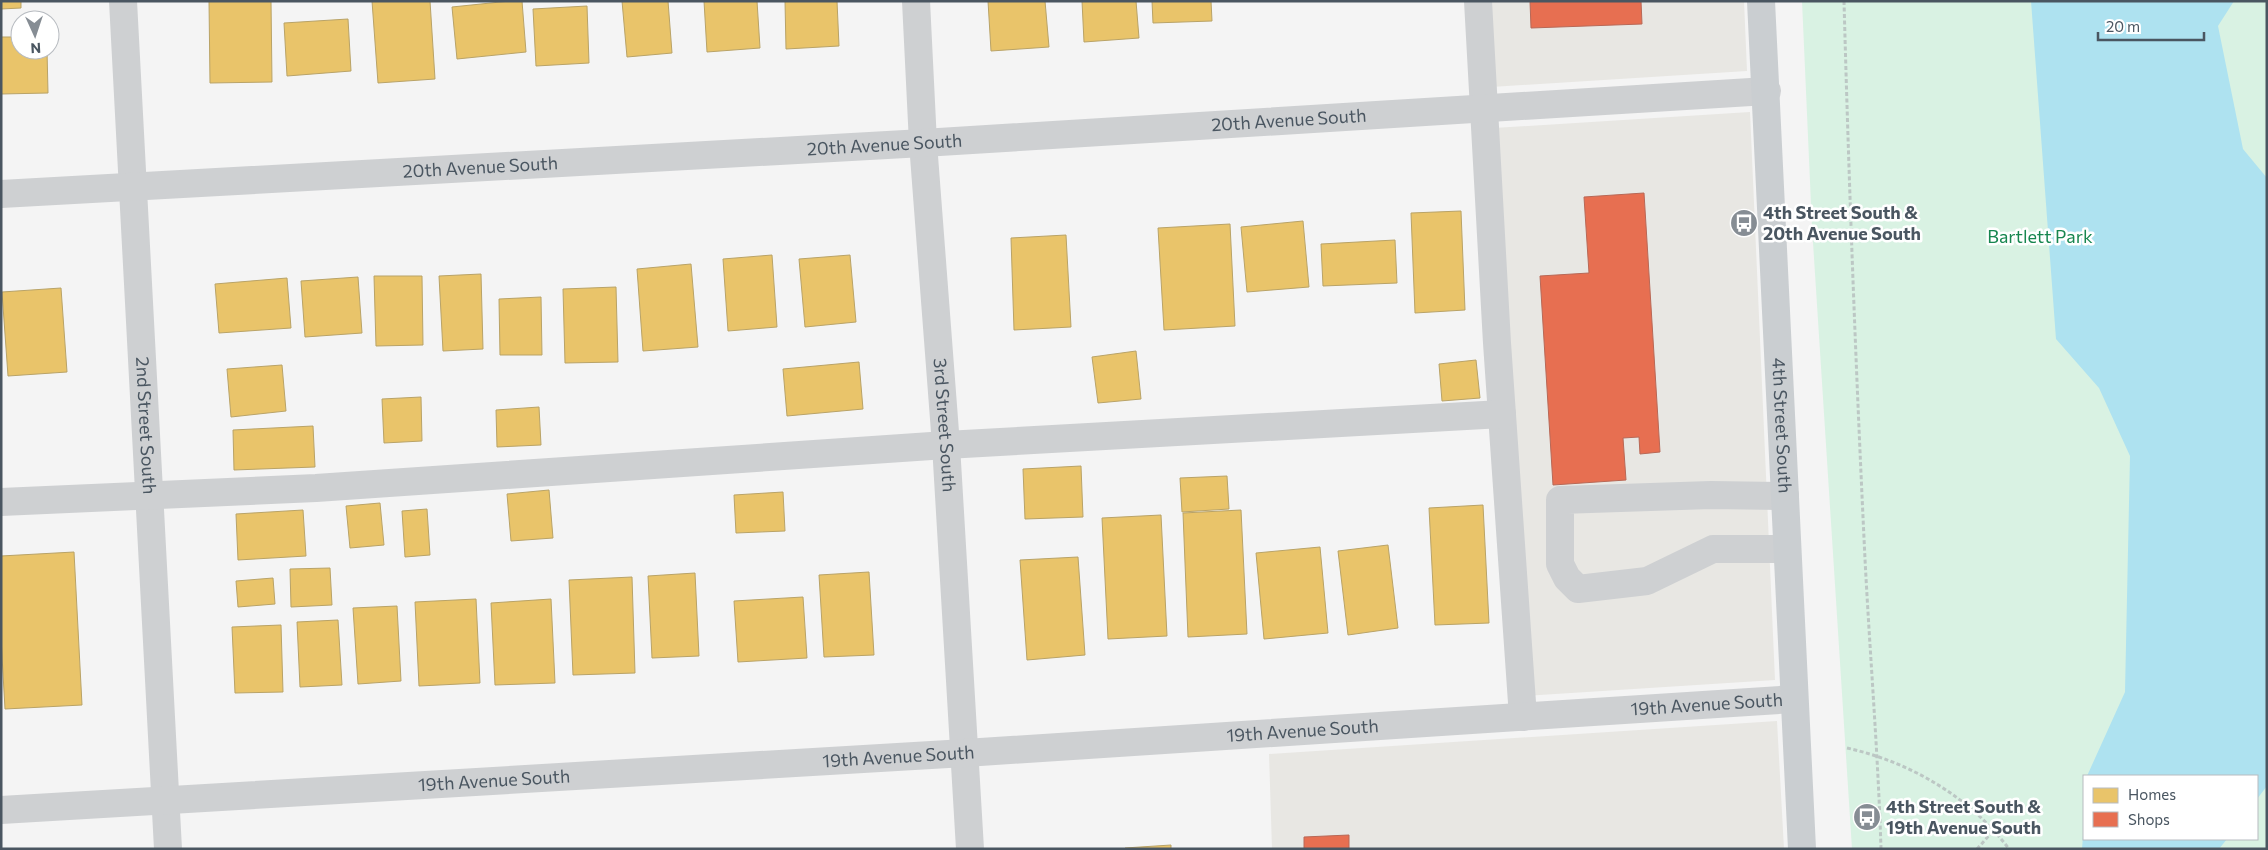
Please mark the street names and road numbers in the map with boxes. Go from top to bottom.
street label: 20th Avenue South [1211,104,1367,135]
street label: 20th Avenue South [806,129,963,159]
street label: 20th Avenue South [402,151,558,182]
street label: 2nd Street South [132,356,161,495]
street label: 3rd Street South [929,357,961,493]
street label: 4th Street South [1768,357,1797,494]
street label: 19th Avenue South [1630,688,1783,720]
street label: 19th Avenue South [1226,714,1379,746]
street label: 19th Avenue South [822,740,975,771]
street label: 19th Avenue South [417,764,571,795]

